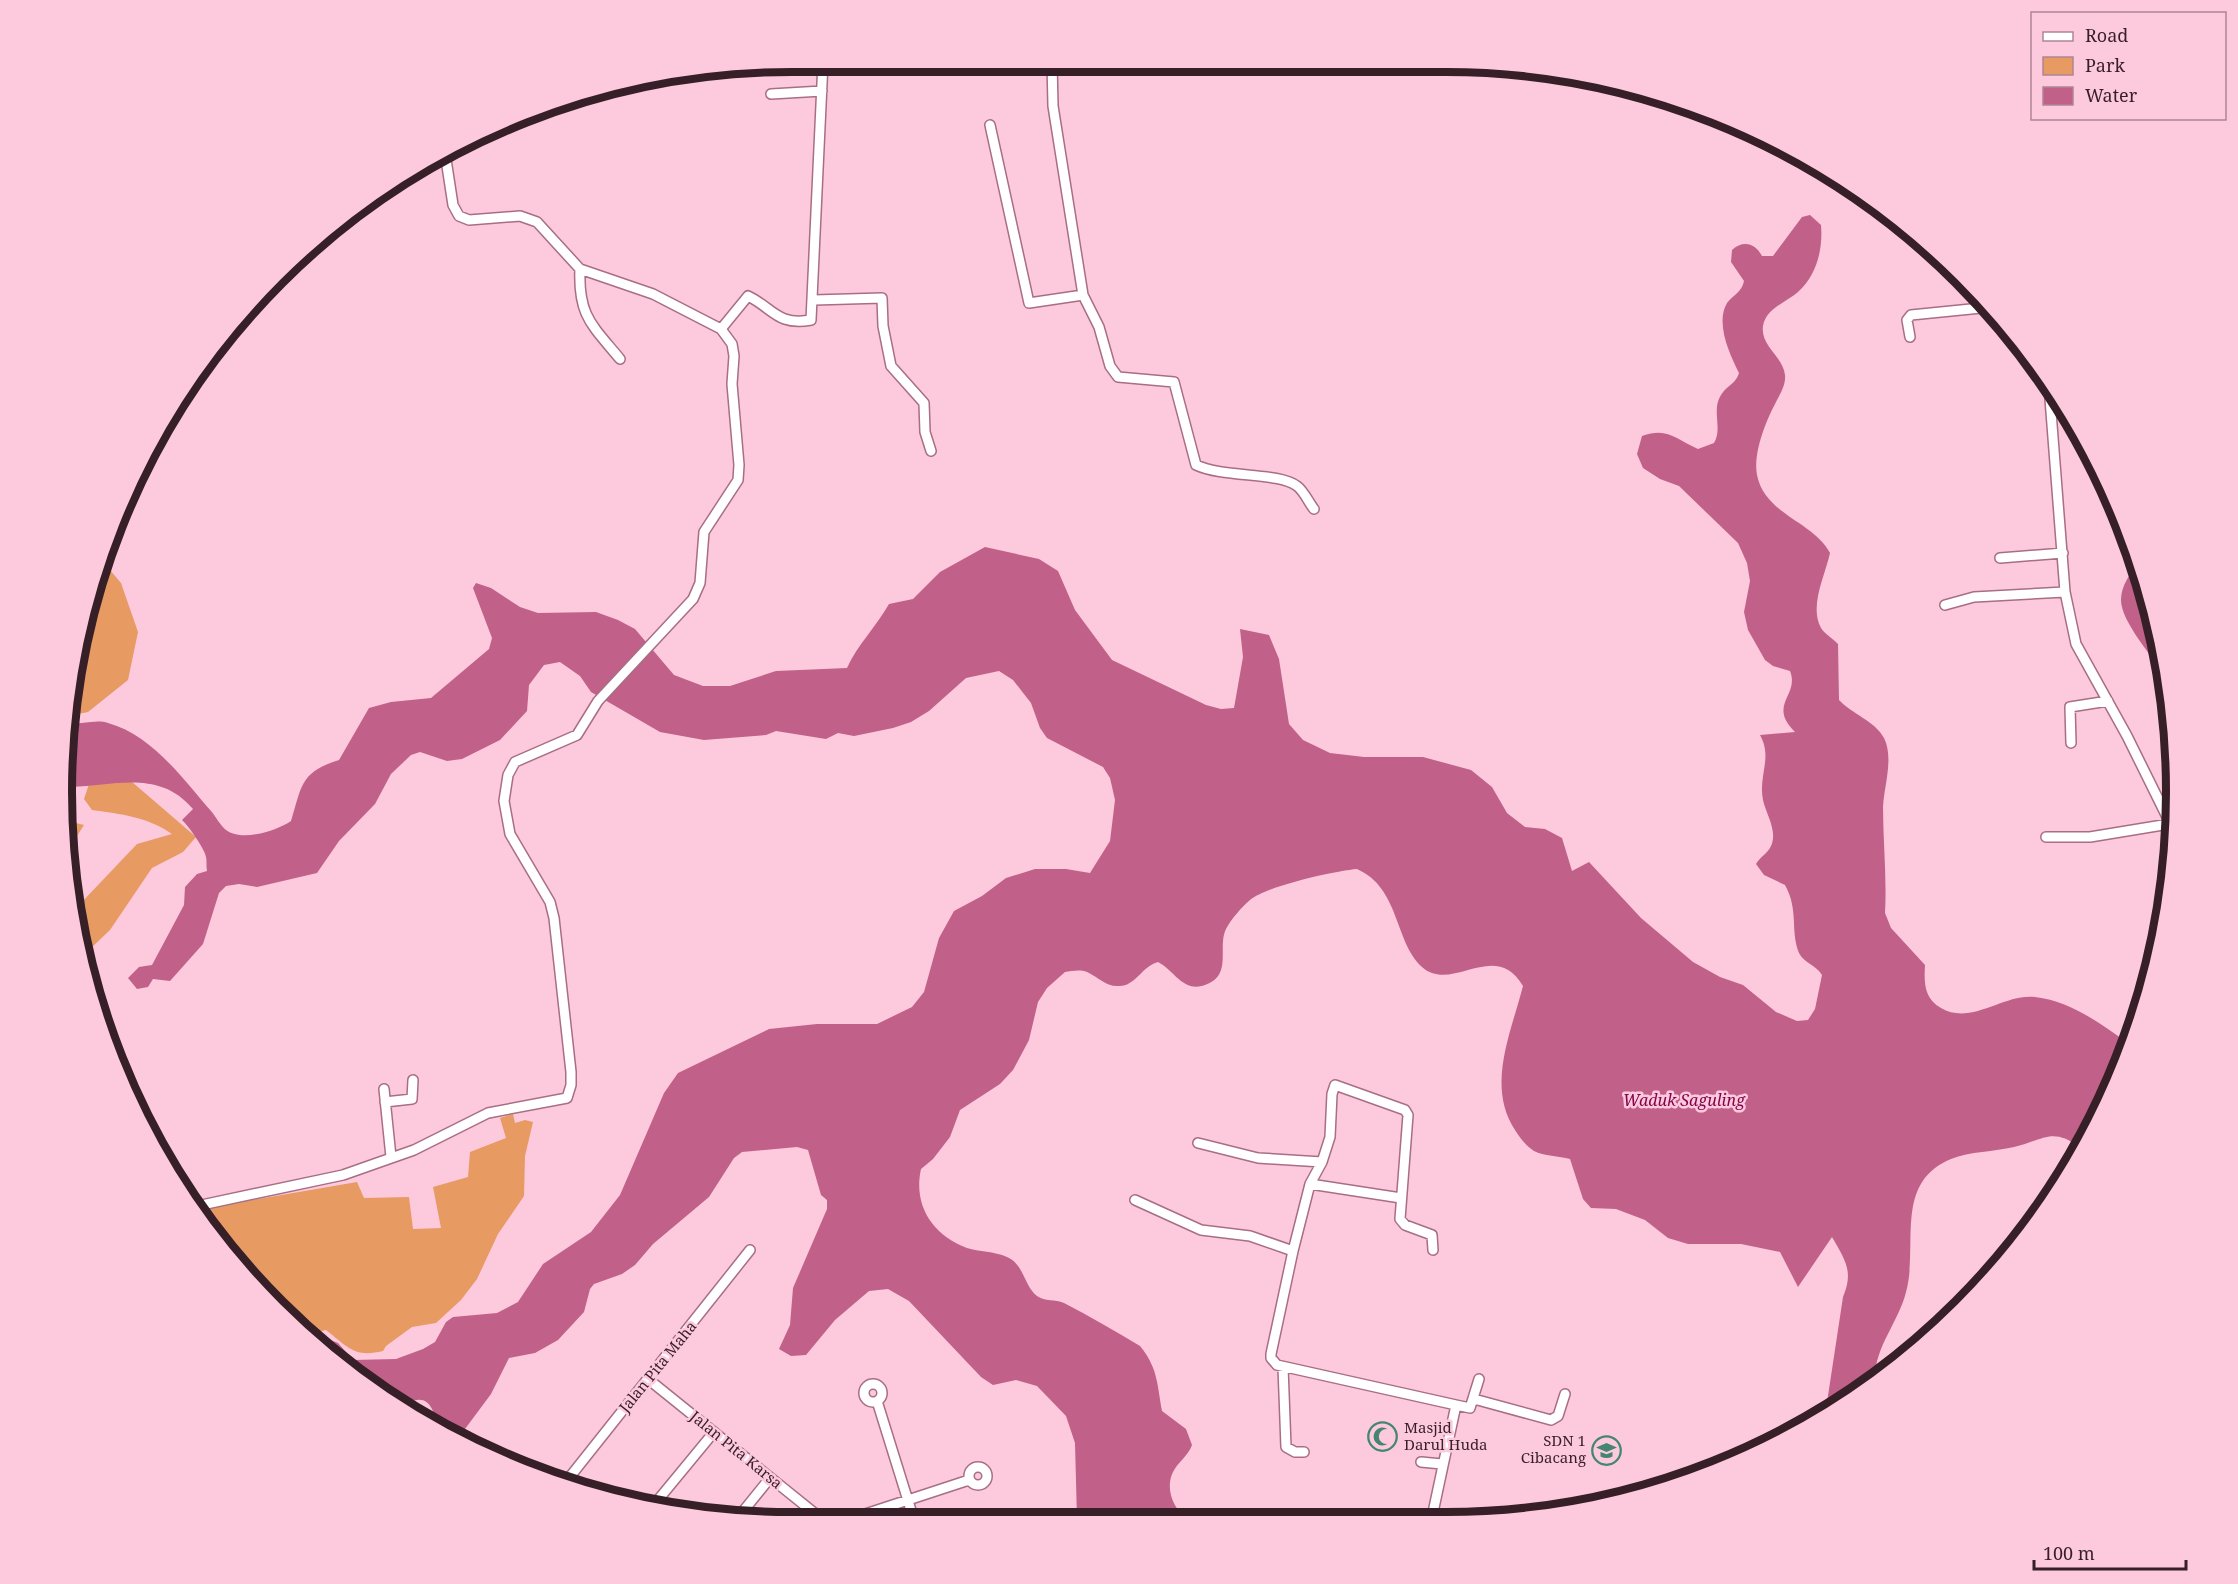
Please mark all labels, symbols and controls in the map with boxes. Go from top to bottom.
legend [2031,12,2226,120]
text: Road [2085,23,2128,47]
text: Park [2085,53,2125,77]
text: Water [2085,83,2138,107]
water label: Waduk Saguling [1623,1089,1746,1111]
street label: Jalan Pita Maha [613,1316,700,1417]
street label: Jalan Pita Karsa [686,1405,787,1493]
place label: Masjid Darul Huda [1404,1417,1488,1454]
mosque icon: Masjid Darul Huda [1367,1421,1399,1453]
place label: SDN 1 Cibacang [1521,1430,1586,1467]
school or university icon: SDN 1 Cibacang [1591,1434,1623,1466]
scale bar [2034,1533,2186,1571]
text: 100 m [2043,1541,2095,1565]

